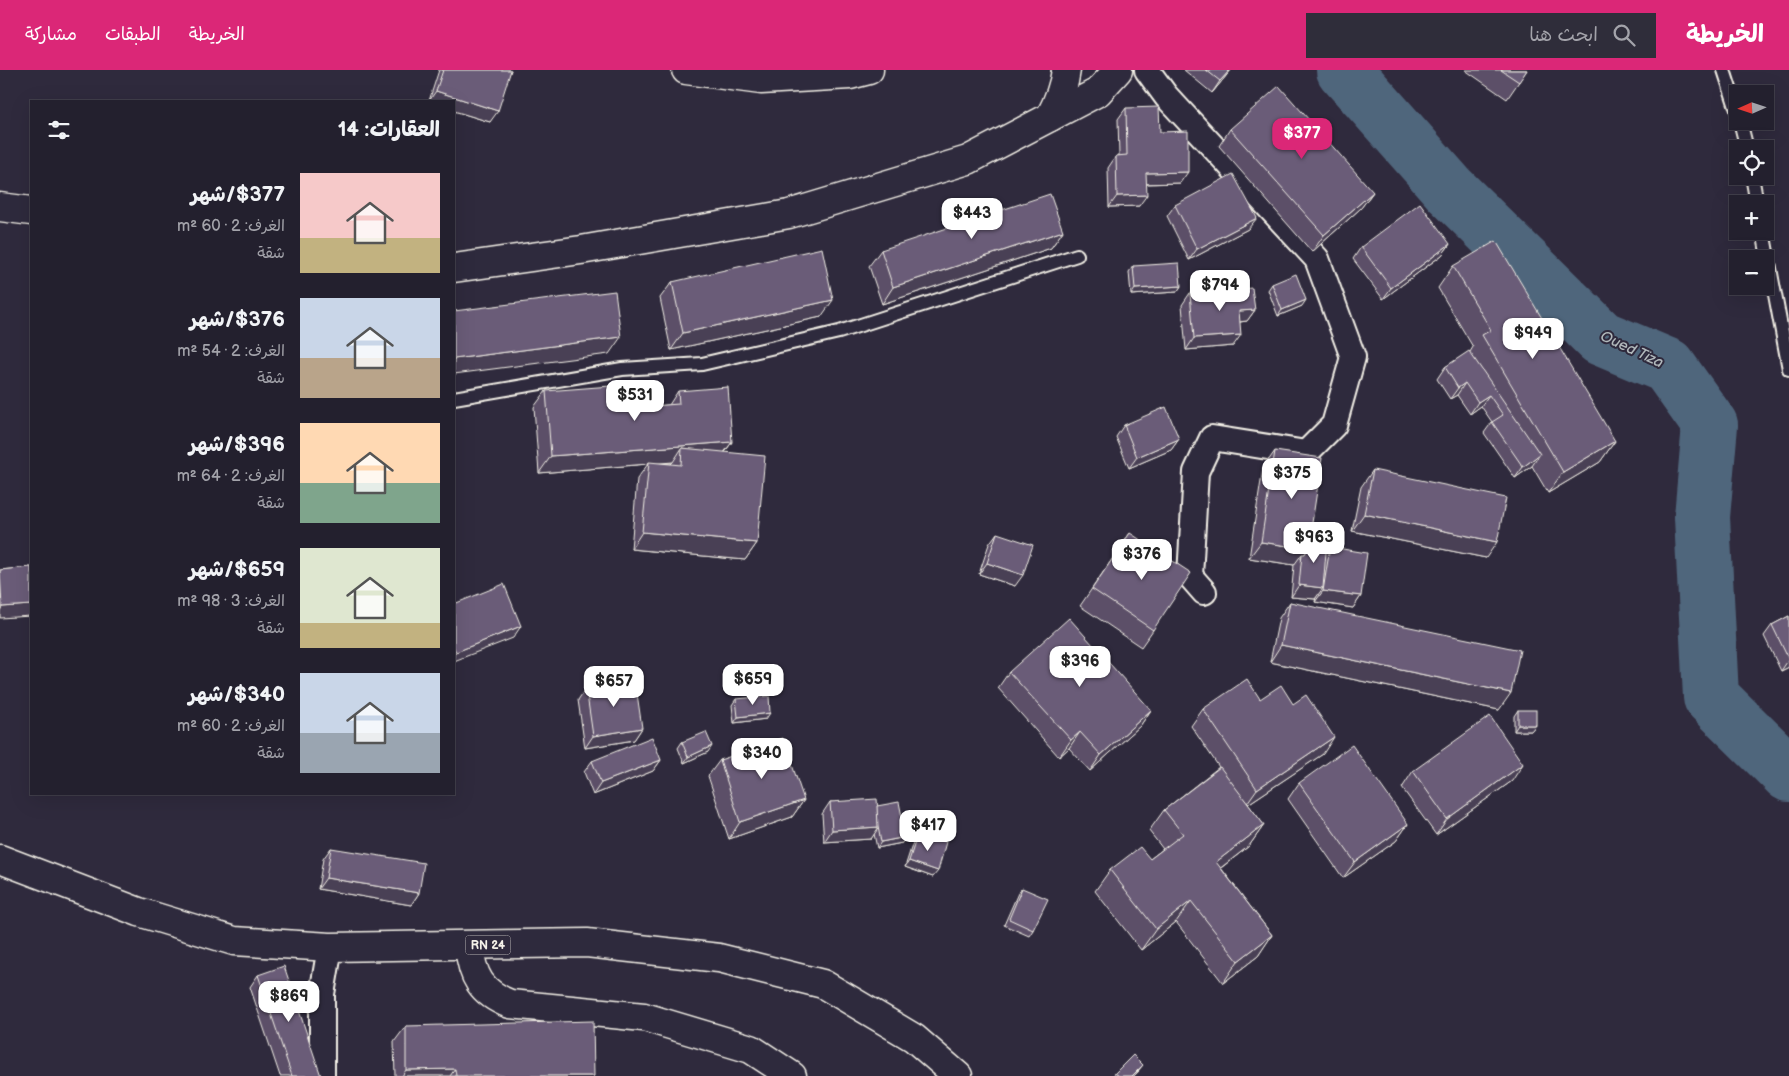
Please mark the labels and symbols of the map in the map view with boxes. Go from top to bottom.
north arrow [1729,85,1774,130]
pin: $377 [1272,118,1332,160]
pin: $443 [942,198,1002,240]
pin: $794 [1190,270,1250,312]
pin: $949 [1503,318,1563,360]
water label: Oued Tiza [1597,327,1666,372]
pin: $531 [605,380,665,422]
pin: $375 [1262,458,1322,500]
pin: $963 [1284,522,1344,564]
pin: $376 [1112,538,1172,581]
pin: $396 [1050,646,1110,688]
pin: $659 [723,664,783,706]
pin: $657 [584,666,644,708]
pin: $340 [732,738,792,780]
pin: $417 [898,810,958,852]
road number: RN 24 [466,936,510,954]
pin: $869 [259,980,319,1023]

